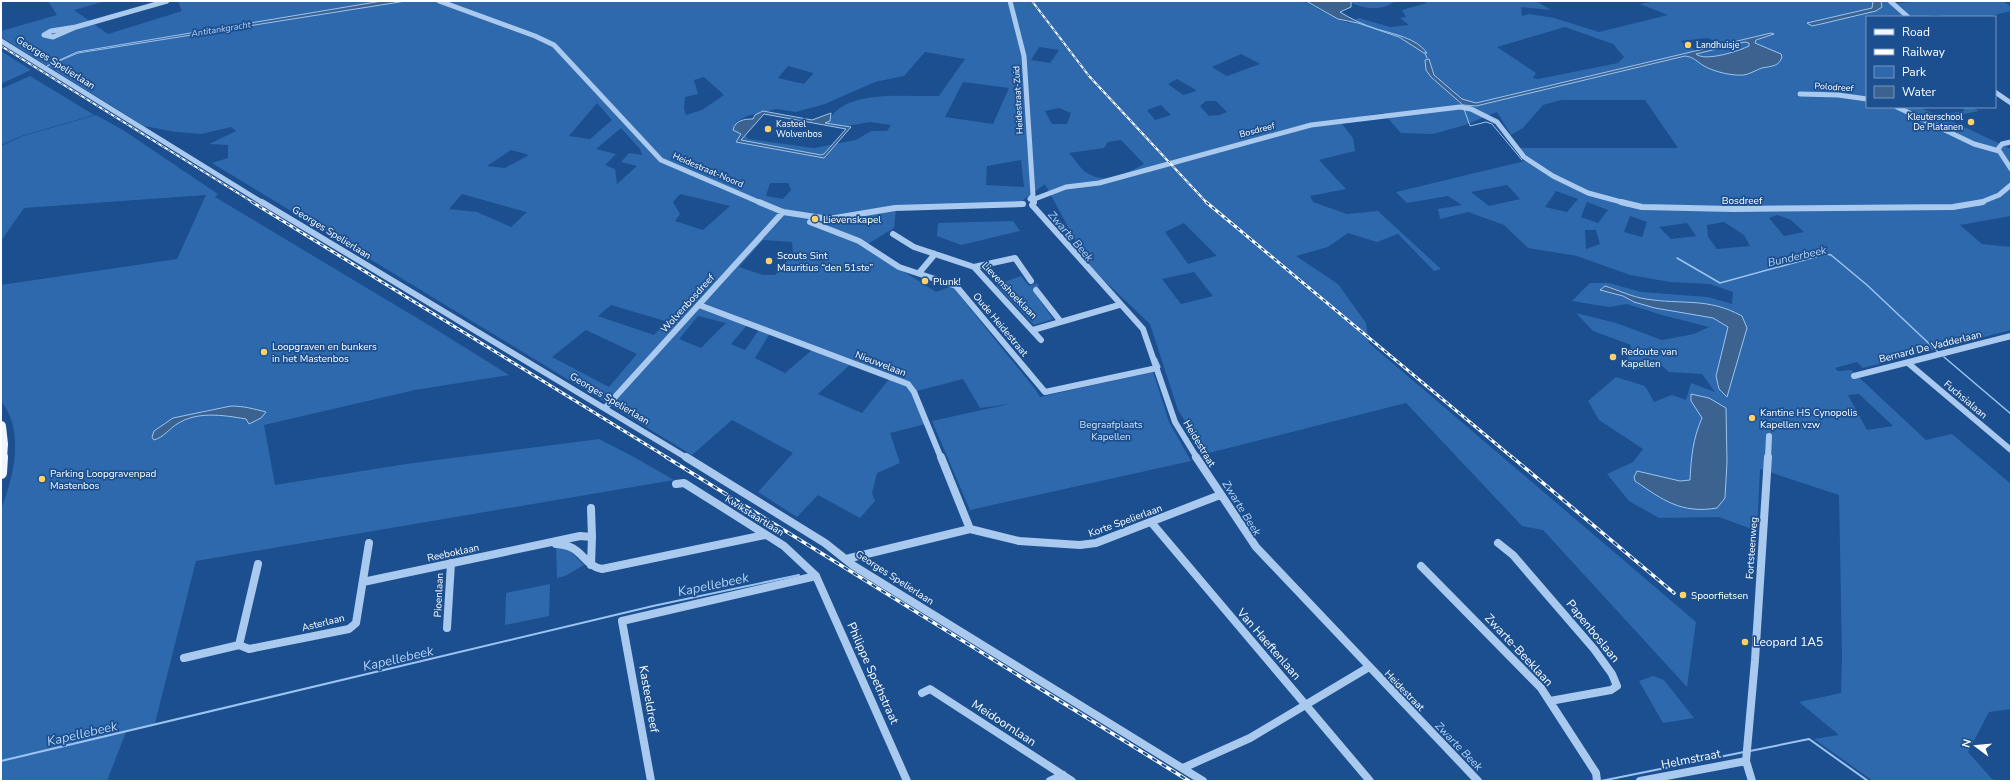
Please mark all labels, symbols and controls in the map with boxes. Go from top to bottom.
legend [1866,16,1996,108]
water label: Antitankgracht [189,18,252,40]
text: Road [1902,24,1930,40]
street label: Georges Spelierlaan [13,33,98,93]
place label: Landhuisje [1696,39,1740,51]
marker: Landhuisje [1683,40,1693,50]
text: Railway [1902,44,1946,60]
text: Park [1902,64,1927,80]
street label: Heidestraat-Zuid [1010,66,1026,134]
street label: Polodreef [1814,80,1855,94]
text: Water [1902,84,1936,100]
place label: Kleuterschool De Platanen [1908,111,1963,133]
marker: Kleuterschool De Platanen [1966,117,1976,127]
place label: Kasteel Wolvenbos [776,118,822,140]
street label: Bosdreef [1238,119,1277,141]
marker: Kasteel Wolvenbos [763,124,773,134]
street label: Heidestraat-Noord [671,150,745,190]
street label: Bosdreef [1722,194,1763,208]
street label: Georges Spelierlaan [289,203,374,263]
water label: Zwarte Beek [1044,208,1097,265]
place label: Lievenskapel [823,213,881,227]
marker: Lievenskapel [810,214,820,224]
water label: Bunderbeek [1766,242,1828,271]
place label: Scouts Sint Mauritius “den 51ste” [777,249,873,275]
marker: Scouts Sint Mauritius “den 51ste” [764,256,774,266]
street label: Lievenshoeklaan [978,259,1040,322]
street label: Wolvenbosdreef [658,271,718,336]
place label: Plunk! [933,275,961,289]
marker: Plunk! [920,276,930,286]
street label: Oude Heidestraat [969,290,1031,360]
street label: Bernard De Vadderlaan [1877,327,1983,366]
place label: Loopgraven en bunkers in het Mastenbos [272,340,377,366]
place label: Redoute van Kapellen [1621,345,1677,371]
marker: Loopgraven en bunkers in het Mastenbos [259,347,269,357]
street label: Nieuwelaan [853,348,908,380]
marker: Redoute van Kapellen [1608,352,1618,362]
street label: Georges Spelierlaan [567,369,652,428]
street label: Fuchsialaan [1941,377,1990,422]
place label: Kantine HS Cynopolis Kapellen vzw [1760,406,1858,432]
marker: Kantine HS Cynopolis Kapellen vzw [1747,413,1757,423]
street label: Heidestraat [1180,417,1219,470]
park label: Begraafplaats Kapellen [1079,418,1143,444]
place label: Parking Loopgravenpad Mastenbos [50,467,157,493]
marker: Parking Loopgravenpad Mastenbos [37,474,47,484]
water label: Zwarte Beek [1219,478,1265,539]
street label: Kwikstaartlaan [722,492,787,540]
street label: Korte Spelierlaan [1086,501,1164,541]
street label: Fortsteenweg [1743,516,1761,580]
street label: Reeboklaan [426,541,481,565]
street label: Georges Spelierlaan [853,547,936,608]
water label: Kapellebeek [676,569,751,601]
street label: Pioenlaan [431,572,447,618]
place label: Spoorfietsen [1691,589,1748,603]
marker: Spoorfietsen [1678,590,1688,600]
street label: Papenboslaan [1563,596,1623,666]
street label: Van Haeftenlaan [1233,604,1305,683]
street label: Zwarte-Beeklaan [1481,610,1557,690]
street label: Asterlaan [300,611,346,635]
street label: Philippe Spethstraat [843,620,903,727]
place label: Leopard 1A5 [1753,634,1823,650]
marker: Leopard 1A5 [1740,637,1750,647]
water label: Kapellebeek [361,642,436,676]
street label: Kasteeldreef [635,664,663,735]
street label: Heidestraat [1381,667,1428,715]
street label: Meidoornlaan [969,696,1039,750]
water label: Kapellebeek [45,717,120,751]
water label: Zwarte Beek [1432,719,1486,774]
north arrow [1956,726,1996,766]
text: N [1959,737,1975,749]
street label: Helmstraat [1660,745,1723,773]

